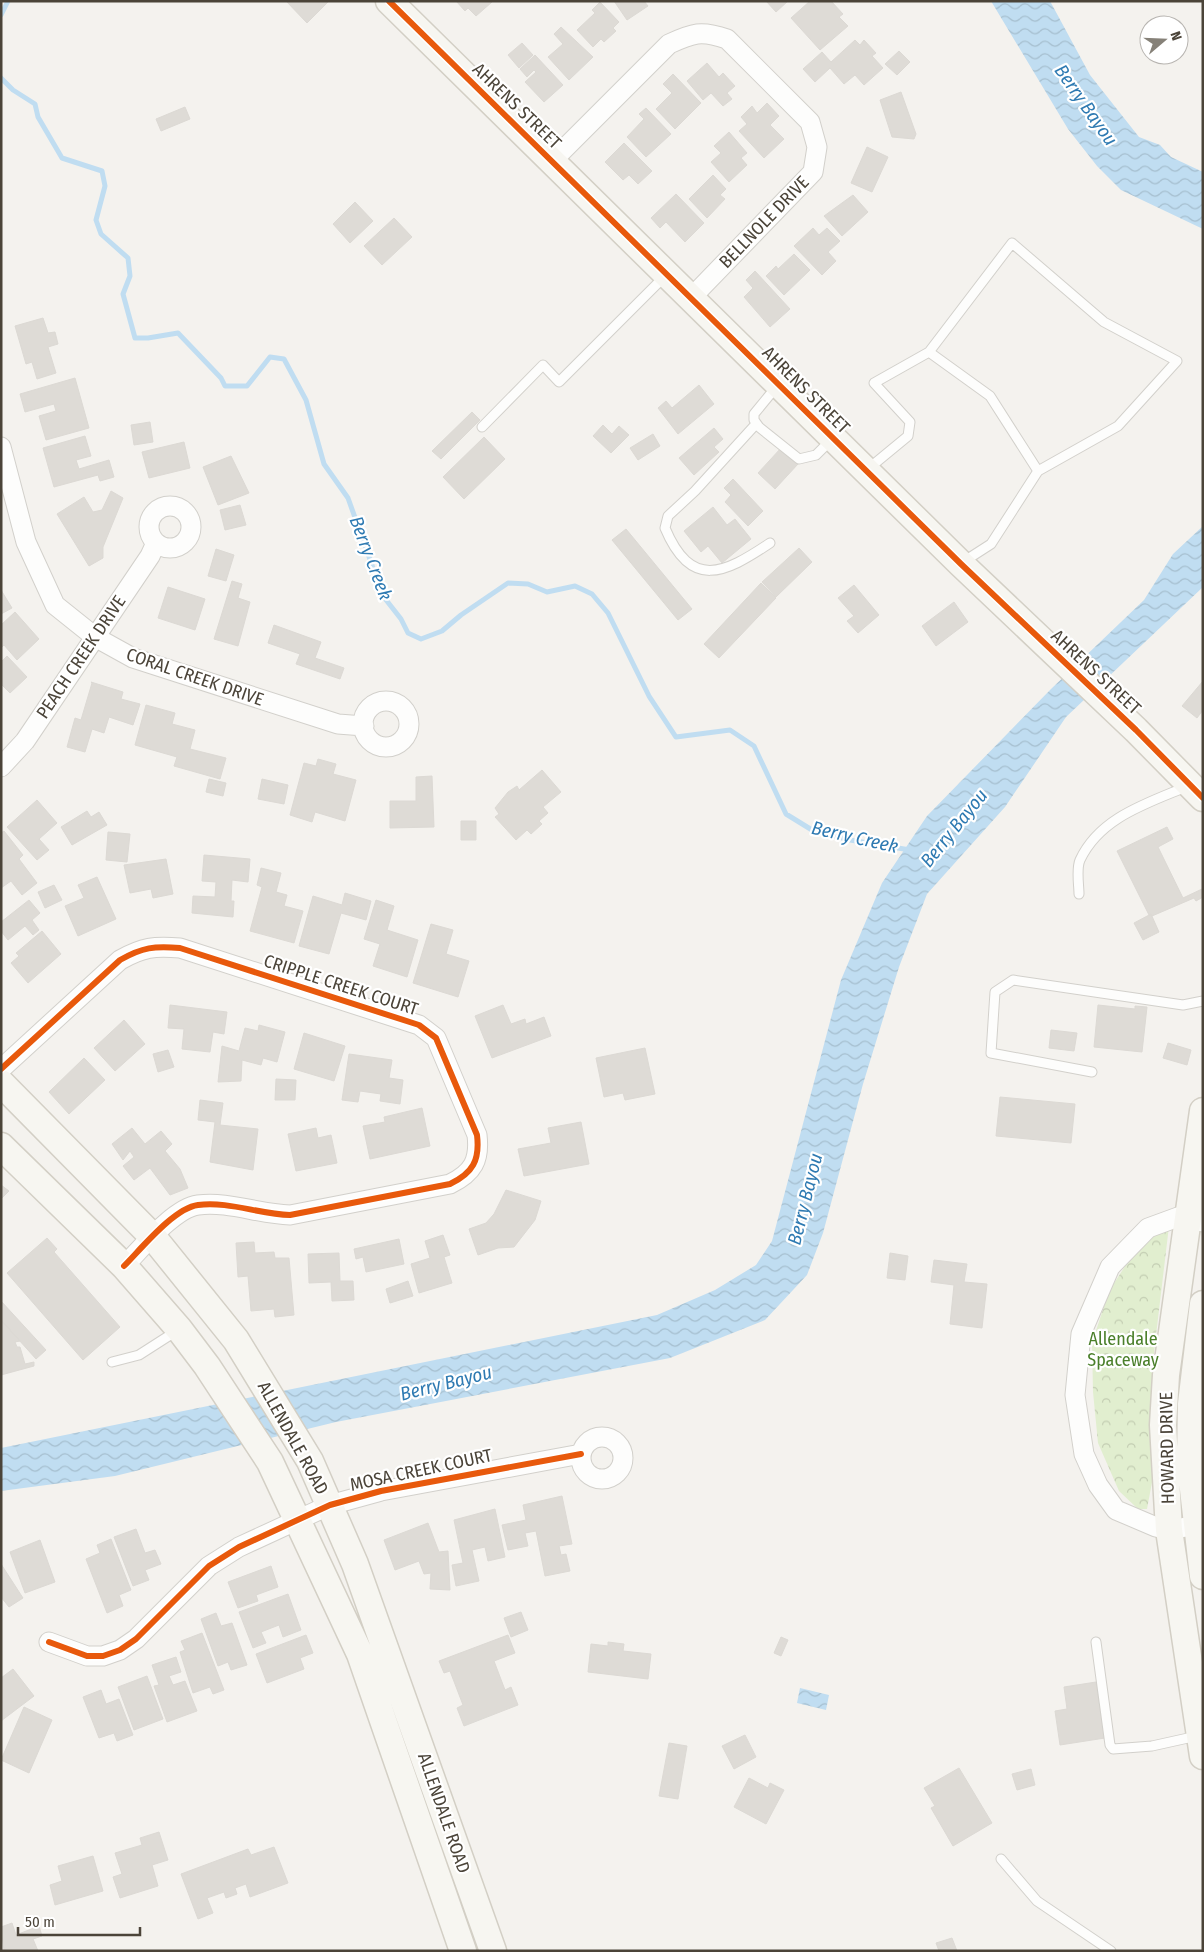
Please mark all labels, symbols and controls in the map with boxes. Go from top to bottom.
north arrow [1139,15,1189,65]
text: N [1166,29,1185,43]
street label: AHRENS STREET [468,58,566,154]
water label: Berry Bayou [1050,60,1122,150]
street label: BELLNOLE DRIVE [715,171,813,273]
street label: AHRENS STREET [758,342,855,439]
water label: Berry Creek [344,513,398,603]
street label: PEACH CREEK DRIVE [32,591,130,723]
street label: AHRENS STREET [1047,625,1146,720]
street label: CORAL CREEK DRIVE [123,643,267,711]
water label: Berry Bayou [916,784,992,872]
water label: Berry Creek [809,816,901,858]
street label: CRIPPLE CREEK COURT [261,950,422,1021]
water label: Berry Bayou [783,1151,827,1247]
park label: Allendale Spaceway [1087,1328,1159,1371]
water label: Berry Bayou [398,1361,494,1405]
street label: ALLENDALE ROAD [253,1378,333,1498]
street label: HOWARD DRIVE [1155,1392,1179,1504]
street label: MOSA CREEK COURT [348,1444,495,1496]
street label: ALLENDALE ROAD [413,1750,475,1876]
scale bar [18,1904,140,1936]
text: 50 m [25,1913,55,1931]

